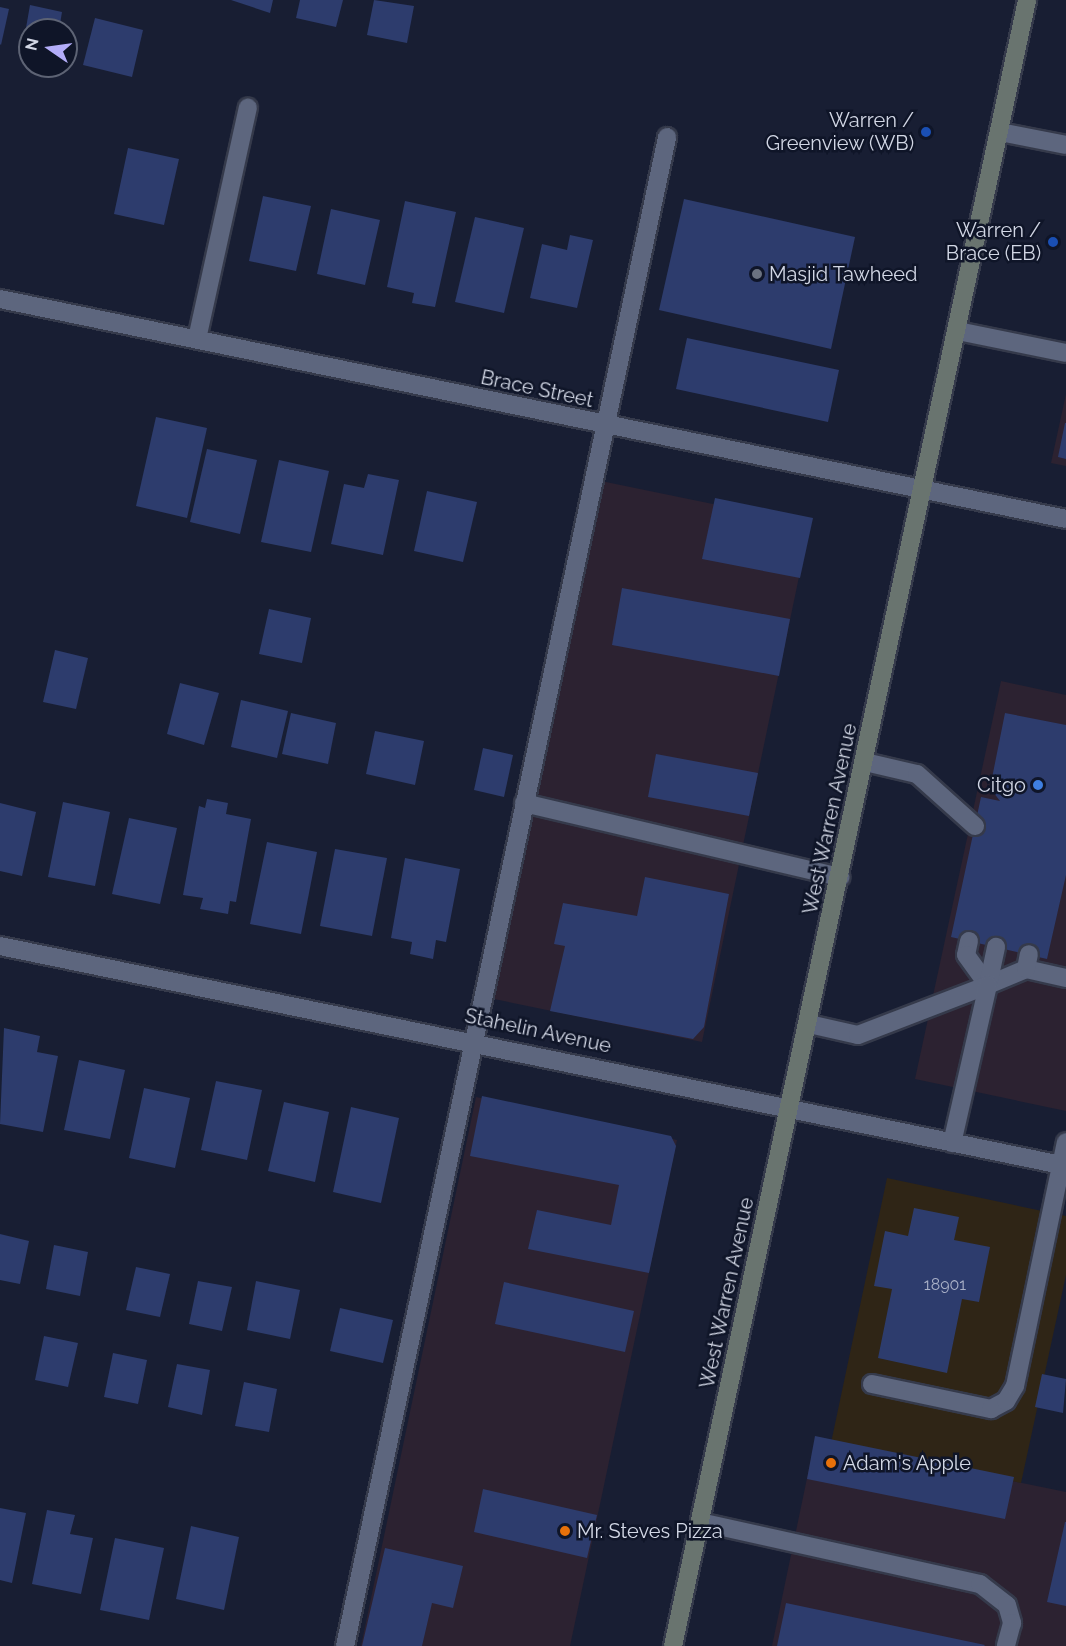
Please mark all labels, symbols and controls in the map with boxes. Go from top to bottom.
north arrow [18,18,78,78]
text: N [21,36,43,52]
place label: Warren / Greenview (WB) [765,108,914,155]
marker: Warren / Greenview (WB) [919,125,933,139]
place label: Warren / Brace (EB) [946,219,1041,266]
marker: Warren / Brace (EB) [1046,235,1060,249]
place label: Masjid Tawheed [769,262,918,286]
marker: Masjid Tawheed [750,267,764,281]
street label: Brace Street [479,365,595,413]
street label: West Warren Avenue [798,721,862,917]
place label: Citgo [977,773,1026,797]
marker: Citgo [1031,778,1045,792]
street label: Stahelin Avenue [462,1004,614,1058]
street label: West Warren Avenue [695,1195,759,1391]
house number: 18901 [924,1275,966,1295]
place label: Adam's Apple [843,1451,972,1475]
marker: Adam's Apple [824,1456,838,1470]
place label: Mr. Steves Pizza [577,1519,723,1543]
marker: Mr. Steves Pizza [558,1524,572,1538]

